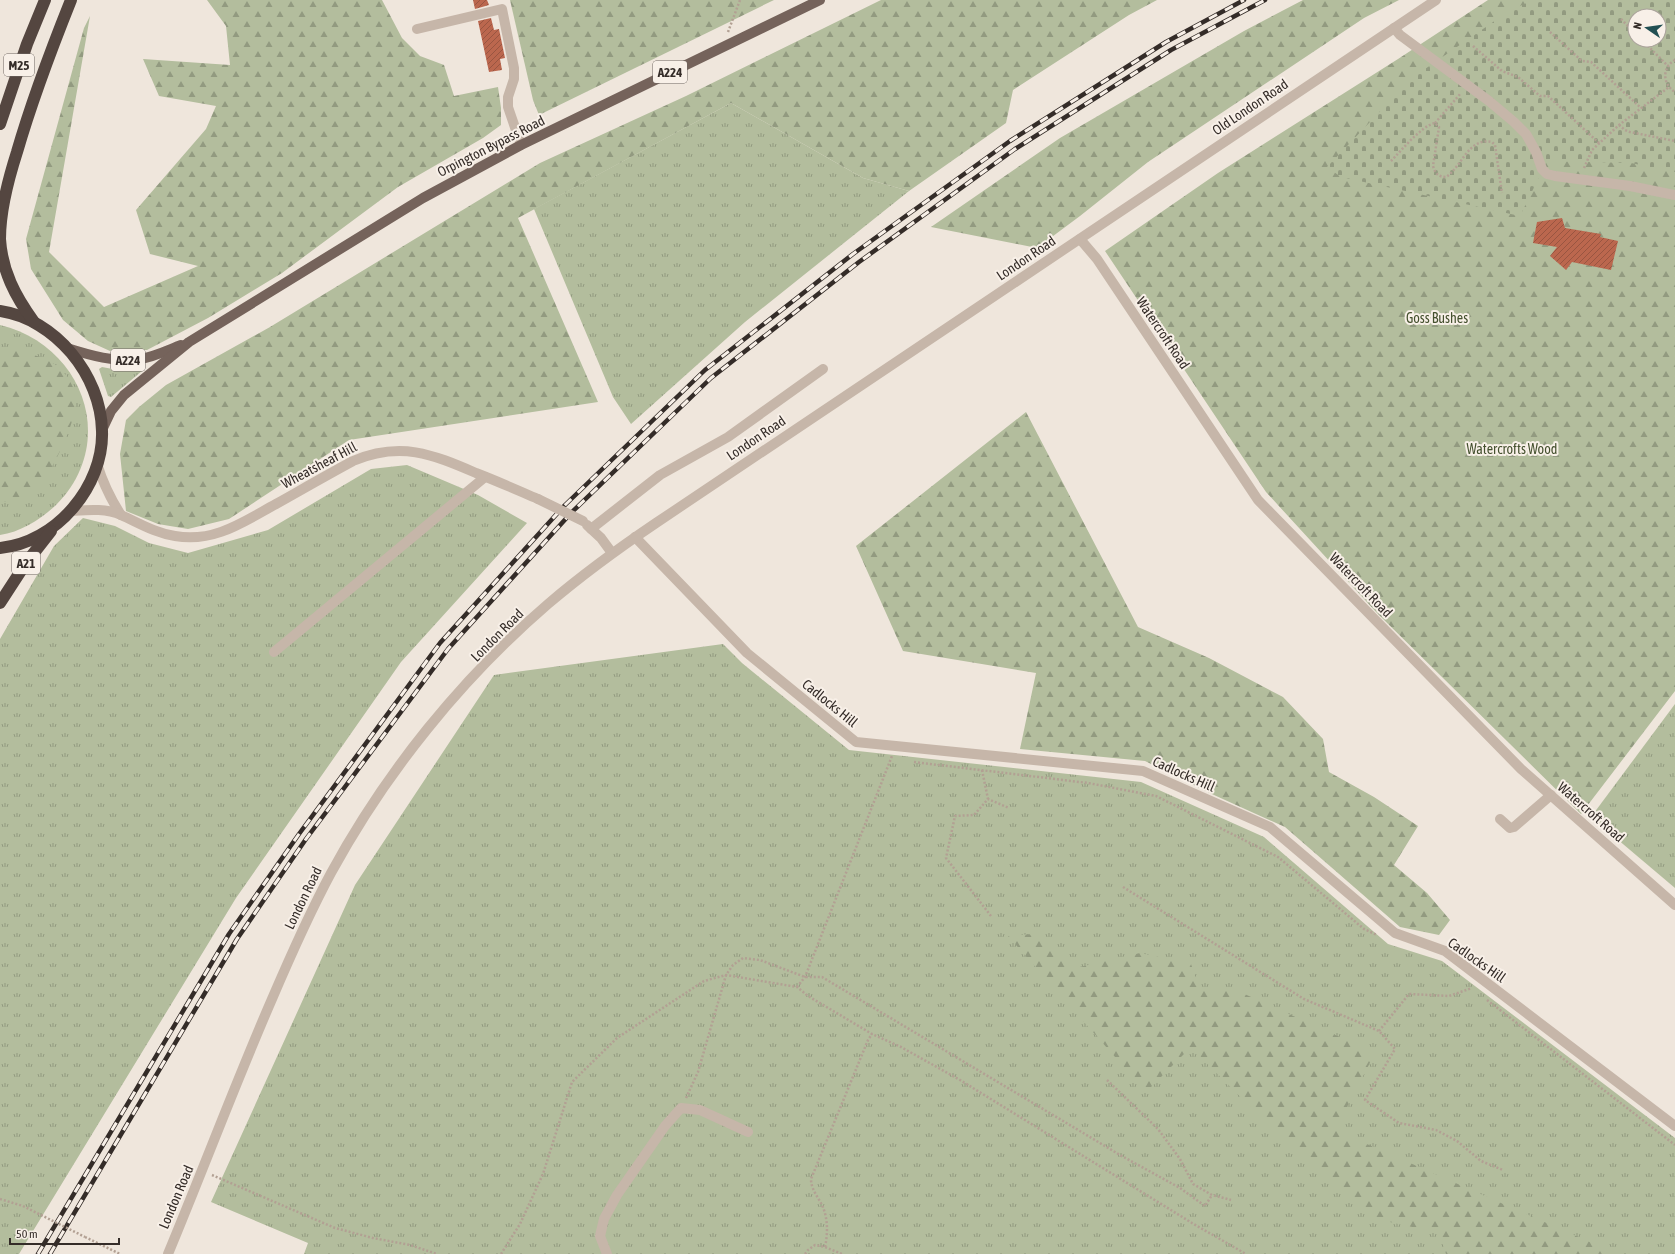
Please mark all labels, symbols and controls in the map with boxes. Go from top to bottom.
north arrow [1627,8,1667,48]
text: N [1631,21,1644,30]
road number: M25 [4,54,34,76]
road number: A224 [653,61,687,83]
street label: Old London Road [1209,76,1291,138]
street label: Orpington Bypass Road [435,112,547,180]
street label: London Road [994,233,1058,283]
street label: Watercroft Road [1133,294,1193,372]
park label: Goss Bushes [1406,310,1468,326]
road number: A224 [111,349,145,371]
street label: London Road [724,413,788,463]
street label: Wheatsheaf Hill [279,438,360,492]
park label: Watercrofts Wood [1467,441,1557,457]
street label: Watercroft Road [1326,550,1396,620]
road number: A21 [12,552,40,574]
street label: London Road [467,605,527,665]
street label: Cadlocks Hill [799,676,861,730]
street label: Cadlocks Hill [1150,753,1218,795]
street label: Watercroft Road [1554,779,1628,845]
street label: London Road [281,864,325,932]
street label: Cadlocks Hill [1445,934,1509,986]
street label: London Road [155,1163,197,1231]
scale bar [10,1220,119,1246]
text: 50 m [16,1227,38,1241]

